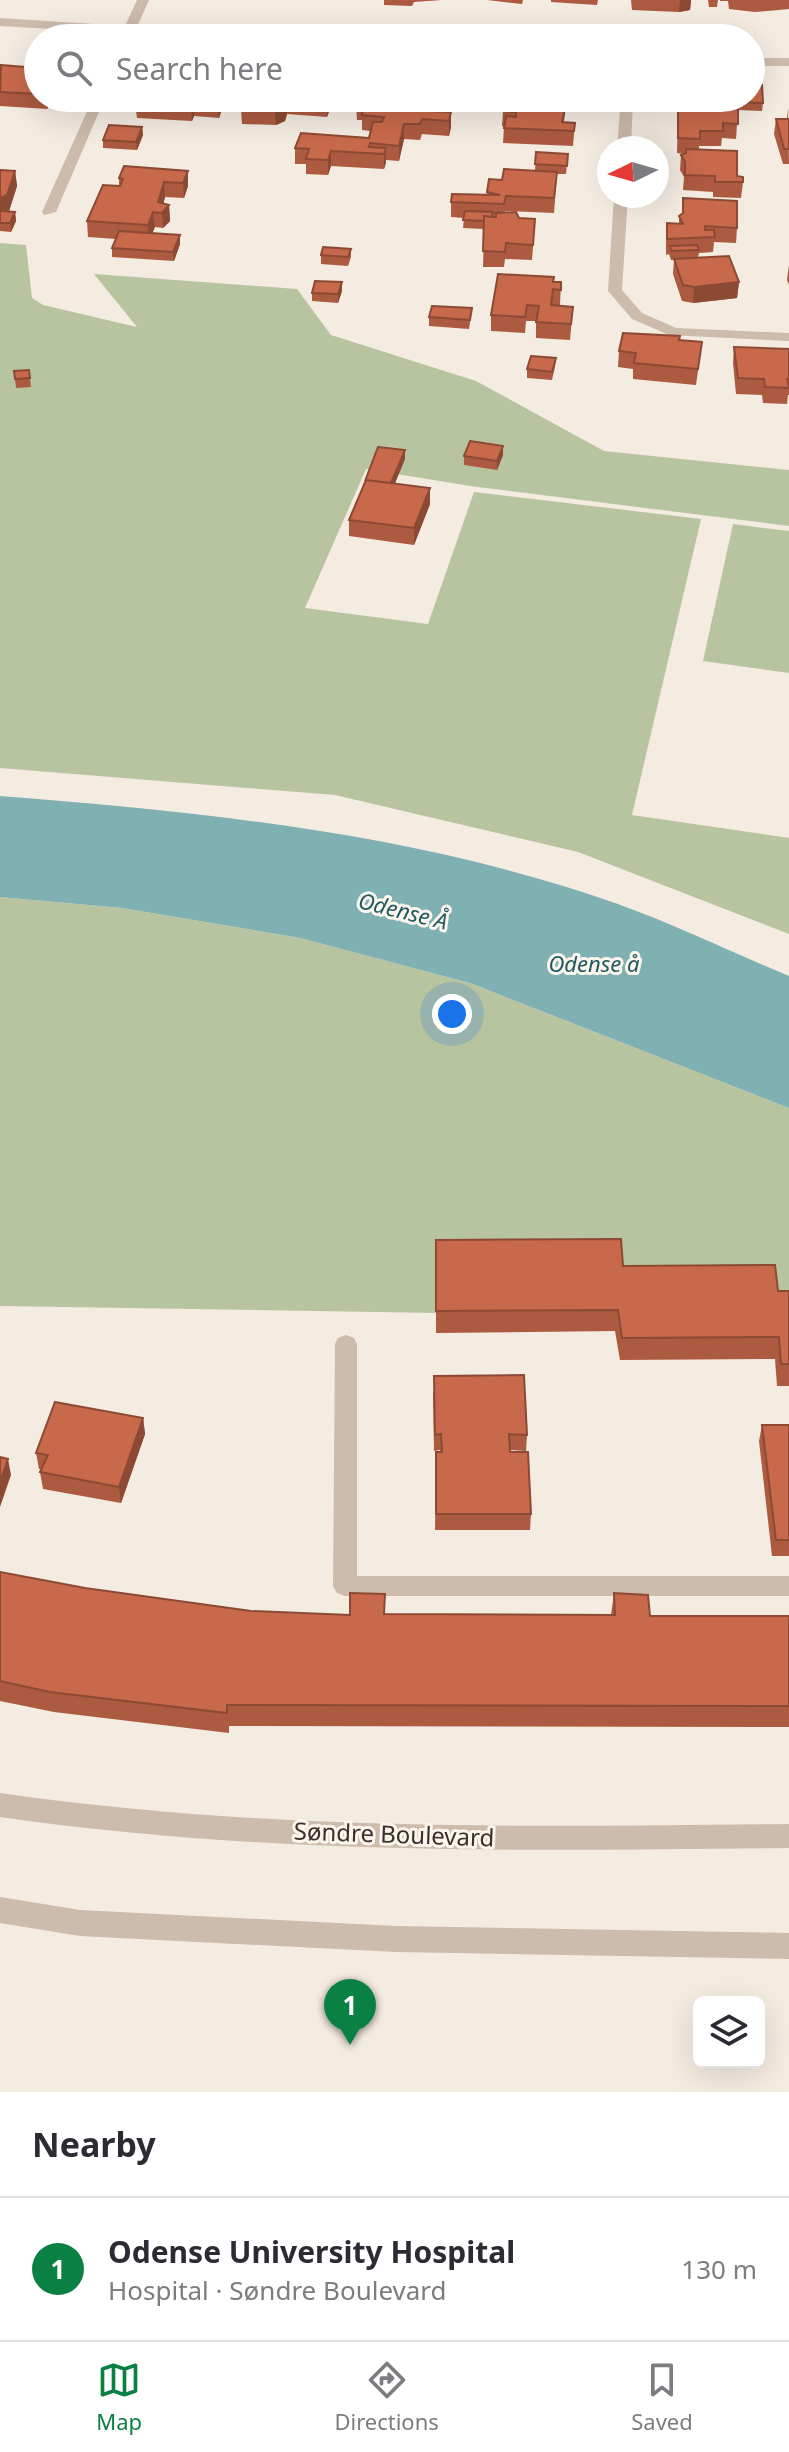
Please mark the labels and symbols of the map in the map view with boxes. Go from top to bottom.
north arrow [597,136,669,208]
water label: Odense Å [356,884,451,936]
water label: Odense å [548,948,640,978]
your location [432,994,472,1034]
street label: Søndre Boulevard [293,1814,495,1853]
pin: 1 [324,1979,376,2045]

